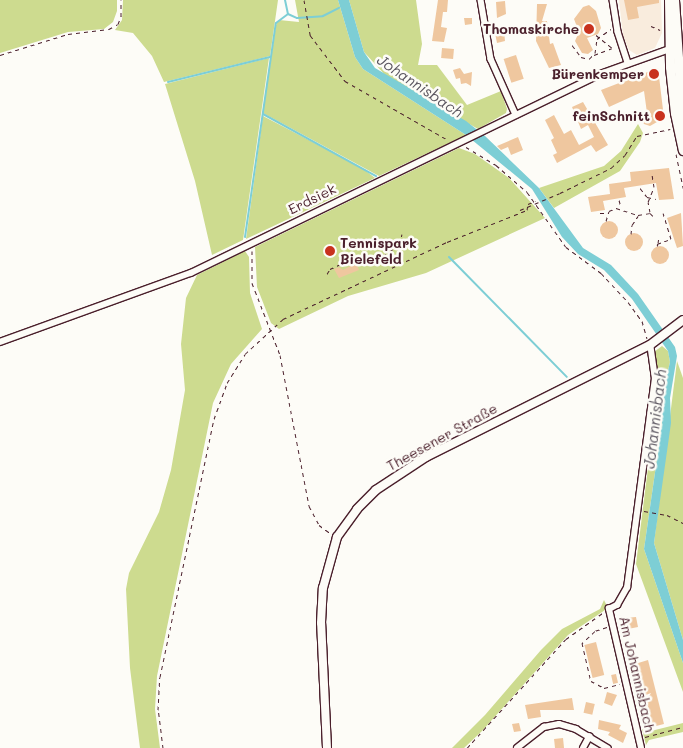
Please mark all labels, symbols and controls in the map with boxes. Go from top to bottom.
place label: Thomaskirche [483,21,579,37]
marker: Thomaskirche [583,23,595,35]
water label: Johannisbach [374,51,466,121]
place label: Bürenkemper [551,66,644,82]
marker: Bürenkemper [648,68,660,80]
place label: feinSchnitt [572,108,650,124]
marker: feinSchnitt [654,110,666,122]
street label: Erdsiek [285,180,339,218]
place label: Tennispark Bielefeld [340,235,417,268]
marker: Tennispark Bielefeld [324,245,336,257]
water label: Johannisbach [640,368,670,470]
street label: Theesener Straße [384,400,500,474]
street label: Am Johannisbach [616,614,658,734]

